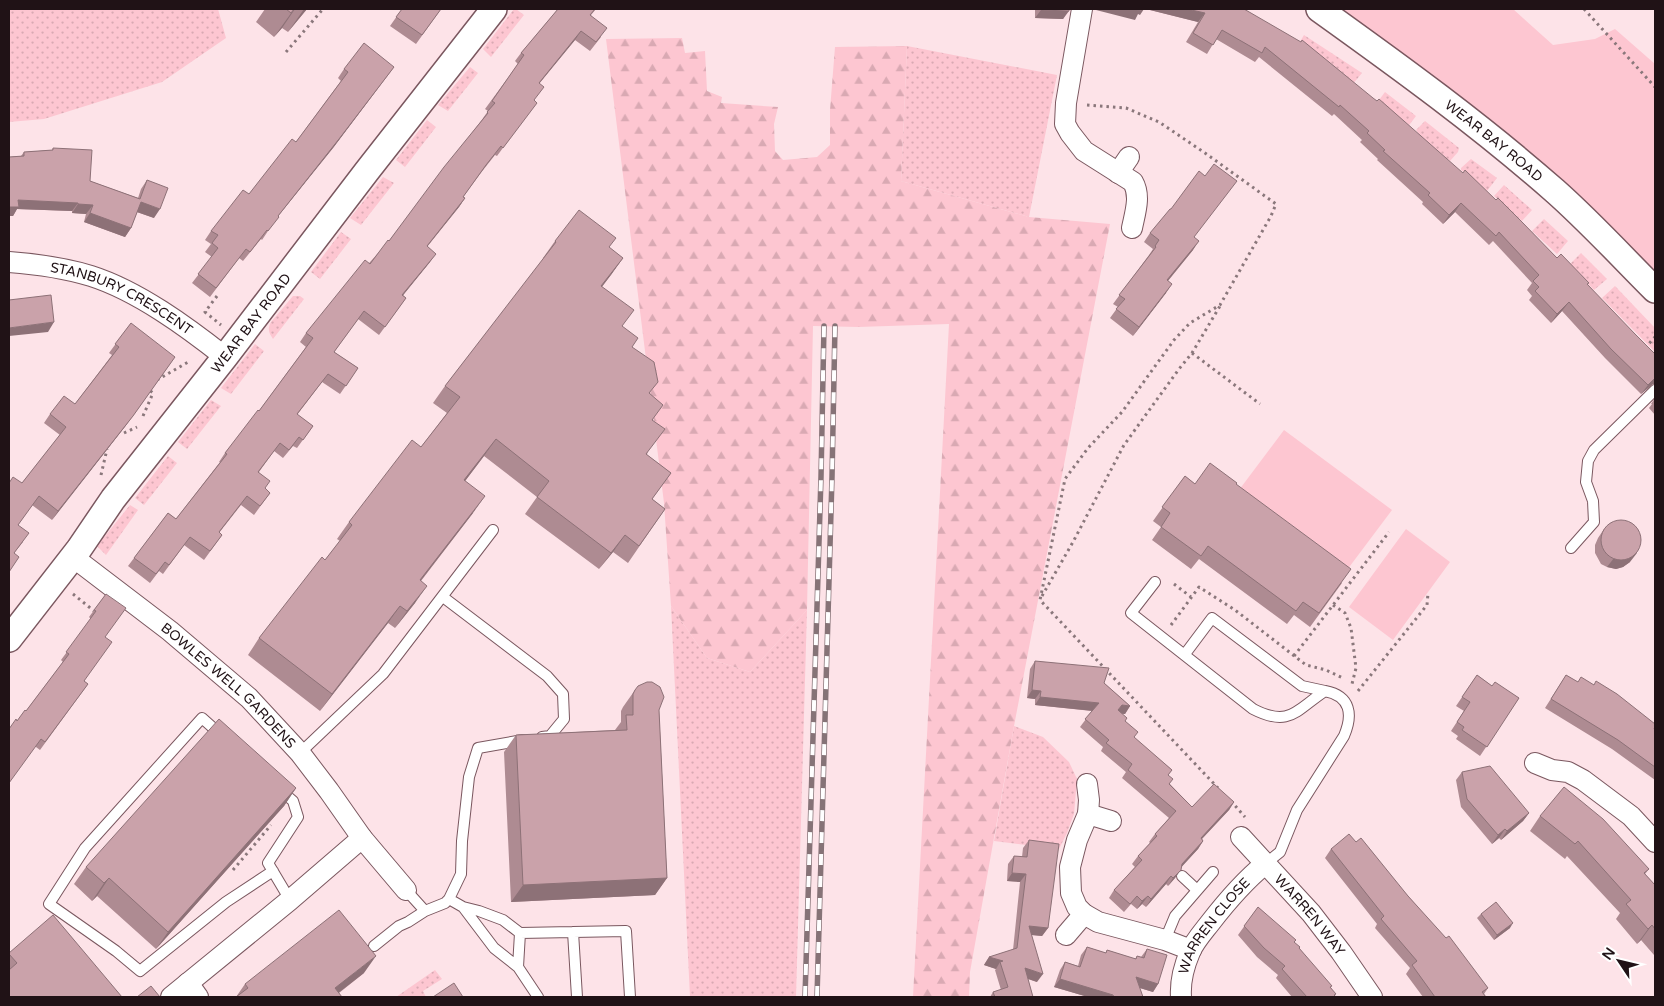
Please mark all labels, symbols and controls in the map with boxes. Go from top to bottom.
street label: WEAR BAY ROAD [1442,96,1546,185]
street label: STANBURY CRESCENT [49,258,196,338]
street label: WEAR BAY ROAD [207,270,294,376]
street label: BOWLES WELL GARDENS [158,619,300,752]
street label: WARREN WAY [1271,871,1349,959]
street label: WARREN CLOSE [1175,874,1253,976]
north arrow [1594,936,1644,986]
text: N [1599,944,1619,963]

